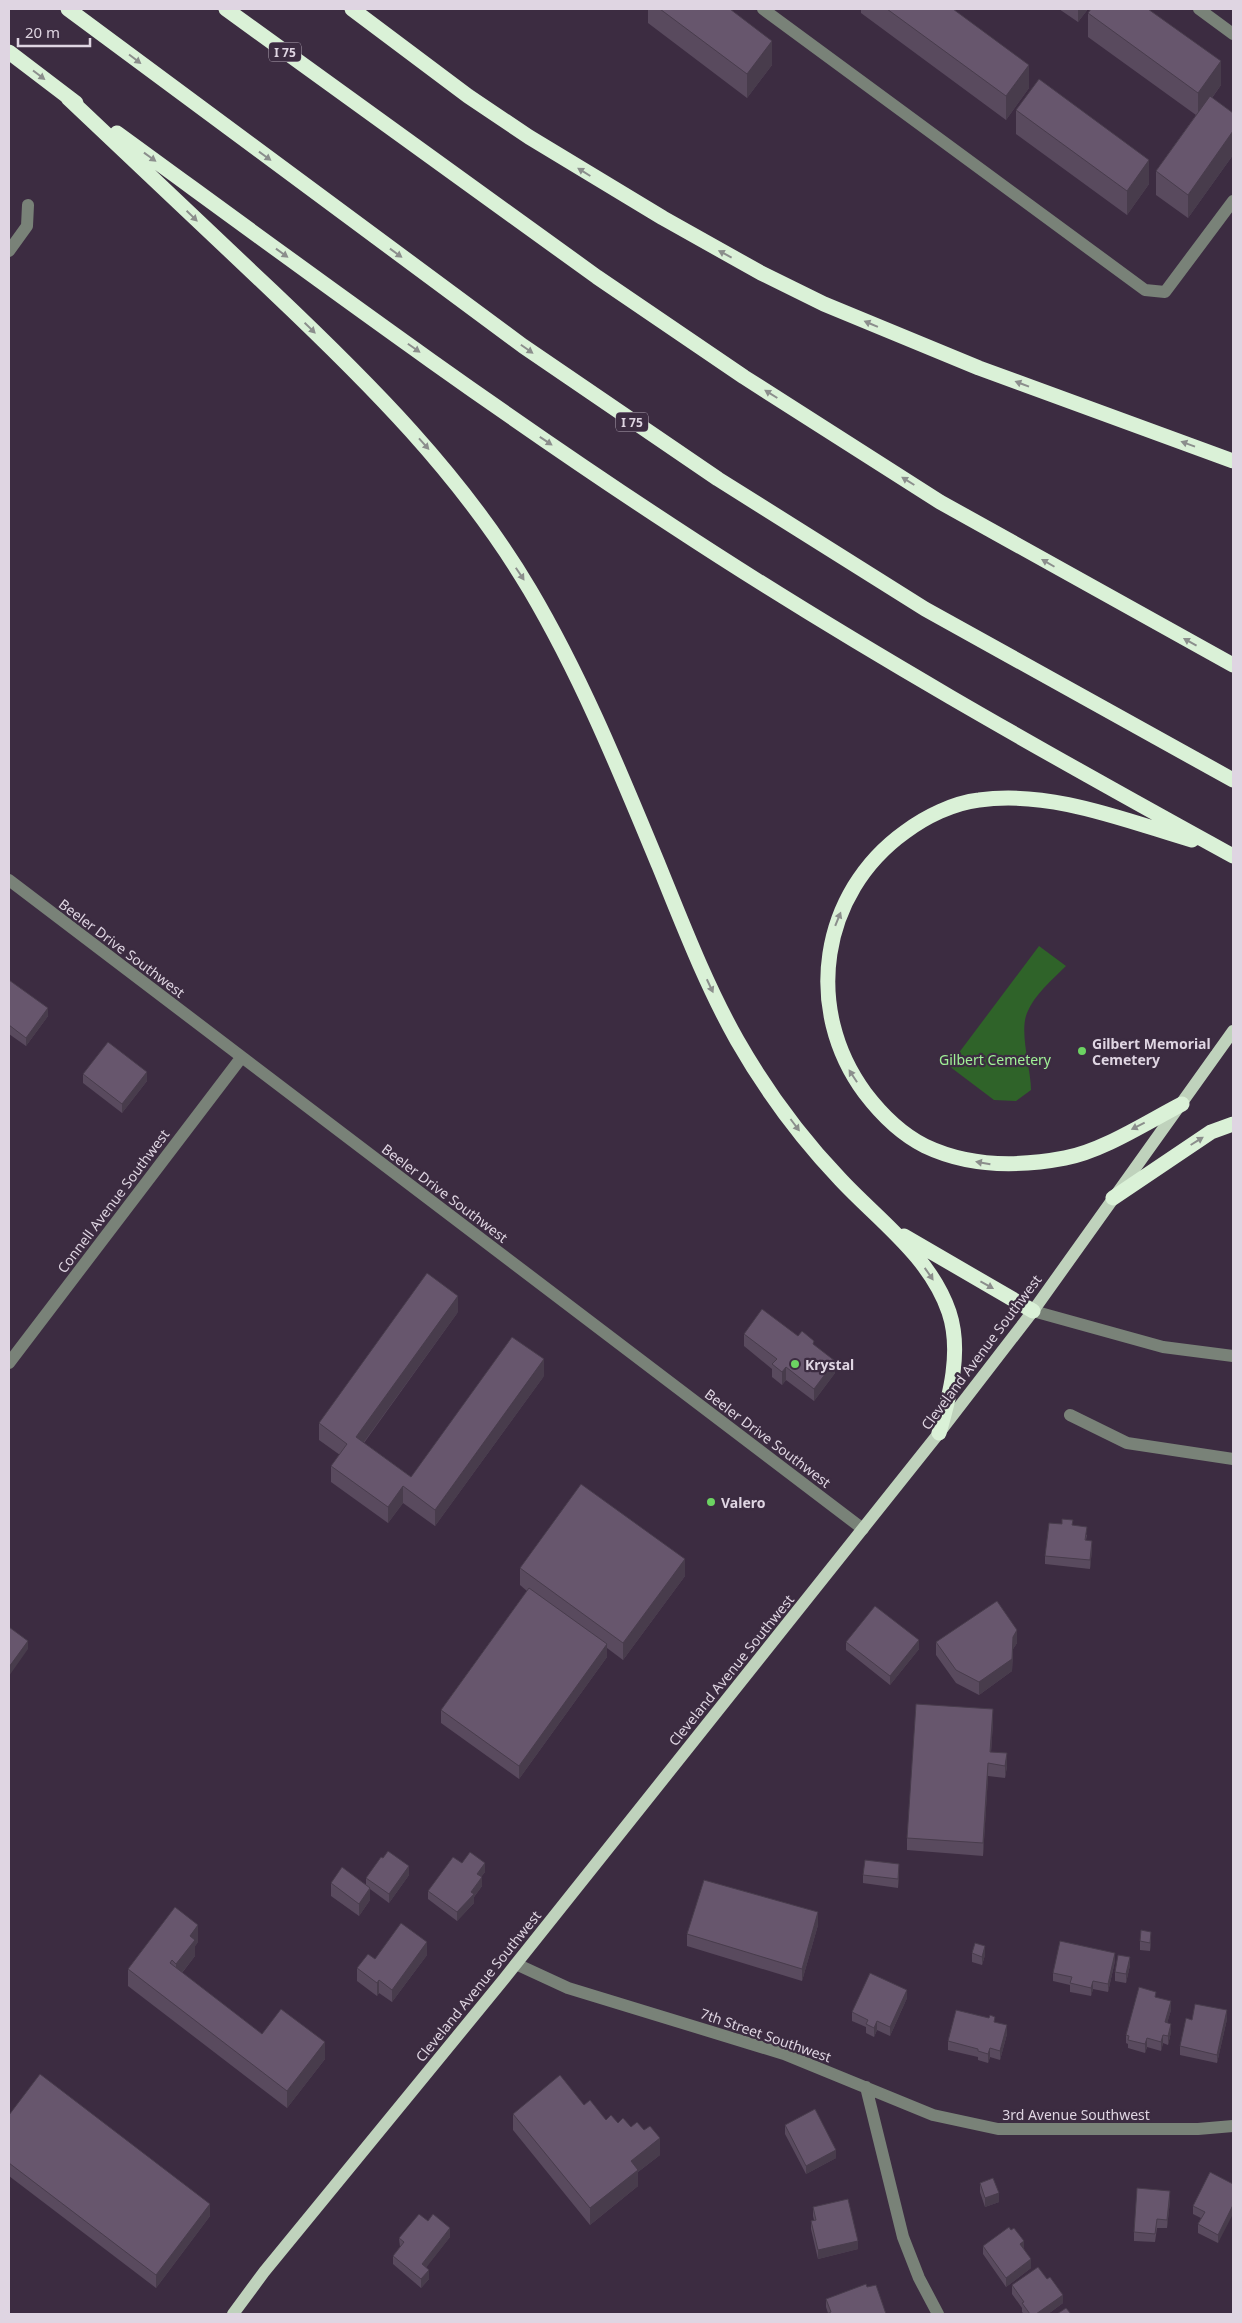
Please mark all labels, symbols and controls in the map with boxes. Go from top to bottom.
scale bar [18,15,90,47]
text: 20 m [25,22,60,42]
road number: I 75 [269,42,301,62]
one-way arrow [128,54,142,64]
one-way arrow [32,70,45,80]
one-way arrow [258,151,271,162]
one-way arrow [143,152,157,162]
one-way arrow [578,167,591,176]
one-way arrow [186,210,198,222]
one-way arrow [275,247,288,258]
one-way arrow [389,247,402,258]
one-way arrow [718,249,732,258]
one-way arrow [864,319,878,327]
one-way arrow [304,322,316,334]
one-way arrow [407,343,420,353]
one-way arrow [520,344,534,354]
one-way arrow [1014,380,1029,388]
one-way arrow [764,390,777,399]
road number: I 75 [616,412,648,432]
one-way arrow [540,436,553,446]
one-way arrow [418,437,429,450]
one-way arrow [1180,440,1195,447]
one-way arrow [901,477,915,486]
one-way arrow [1041,559,1056,567]
one-way arrow [515,568,525,581]
one-way arrow [1183,638,1198,646]
street label: Beeler Drive Southwest [55,894,189,1002]
one-way arrow [835,912,843,927]
one-way arrow [707,979,715,993]
place label: Gilbert Memorial Cemetery [1092,1034,1211,1069]
marker: Gilbert Memorial Cemetery [1076,1045,1088,1057]
park label: Gilbert Cemetery [939,1050,1052,1069]
one-way arrow [848,1069,858,1082]
one-way arrow [789,1118,800,1131]
one-way arrow [1131,1122,1145,1130]
street label: Connell Avenue Southwest [53,1125,173,1277]
one-way arrow [1190,1136,1204,1146]
street label: Beeler Drive Southwest [378,1139,512,1247]
one-way arrow [975,1158,991,1166]
one-way arrow [924,1267,933,1281]
street label: Cleveland Avenue Southwest [916,1271,1046,1433]
one-way arrow [980,1281,995,1289]
place label: Krystal [805,1355,854,1374]
marker: Krystal [789,1358,801,1370]
street label: Beeler Drive Southwest [701,1384,835,1492]
place label: Valero [721,1493,766,1512]
marker: Valero [705,1496,717,1508]
street label: Cleveland Avenue Southwest [664,1590,798,1750]
street label: Cleveland Avenue Southwest [411,1906,545,2066]
street label: 7th Street Southwest [698,2004,834,2066]
street label: 3rd Avenue Southwest [1002,2105,1150,2124]

